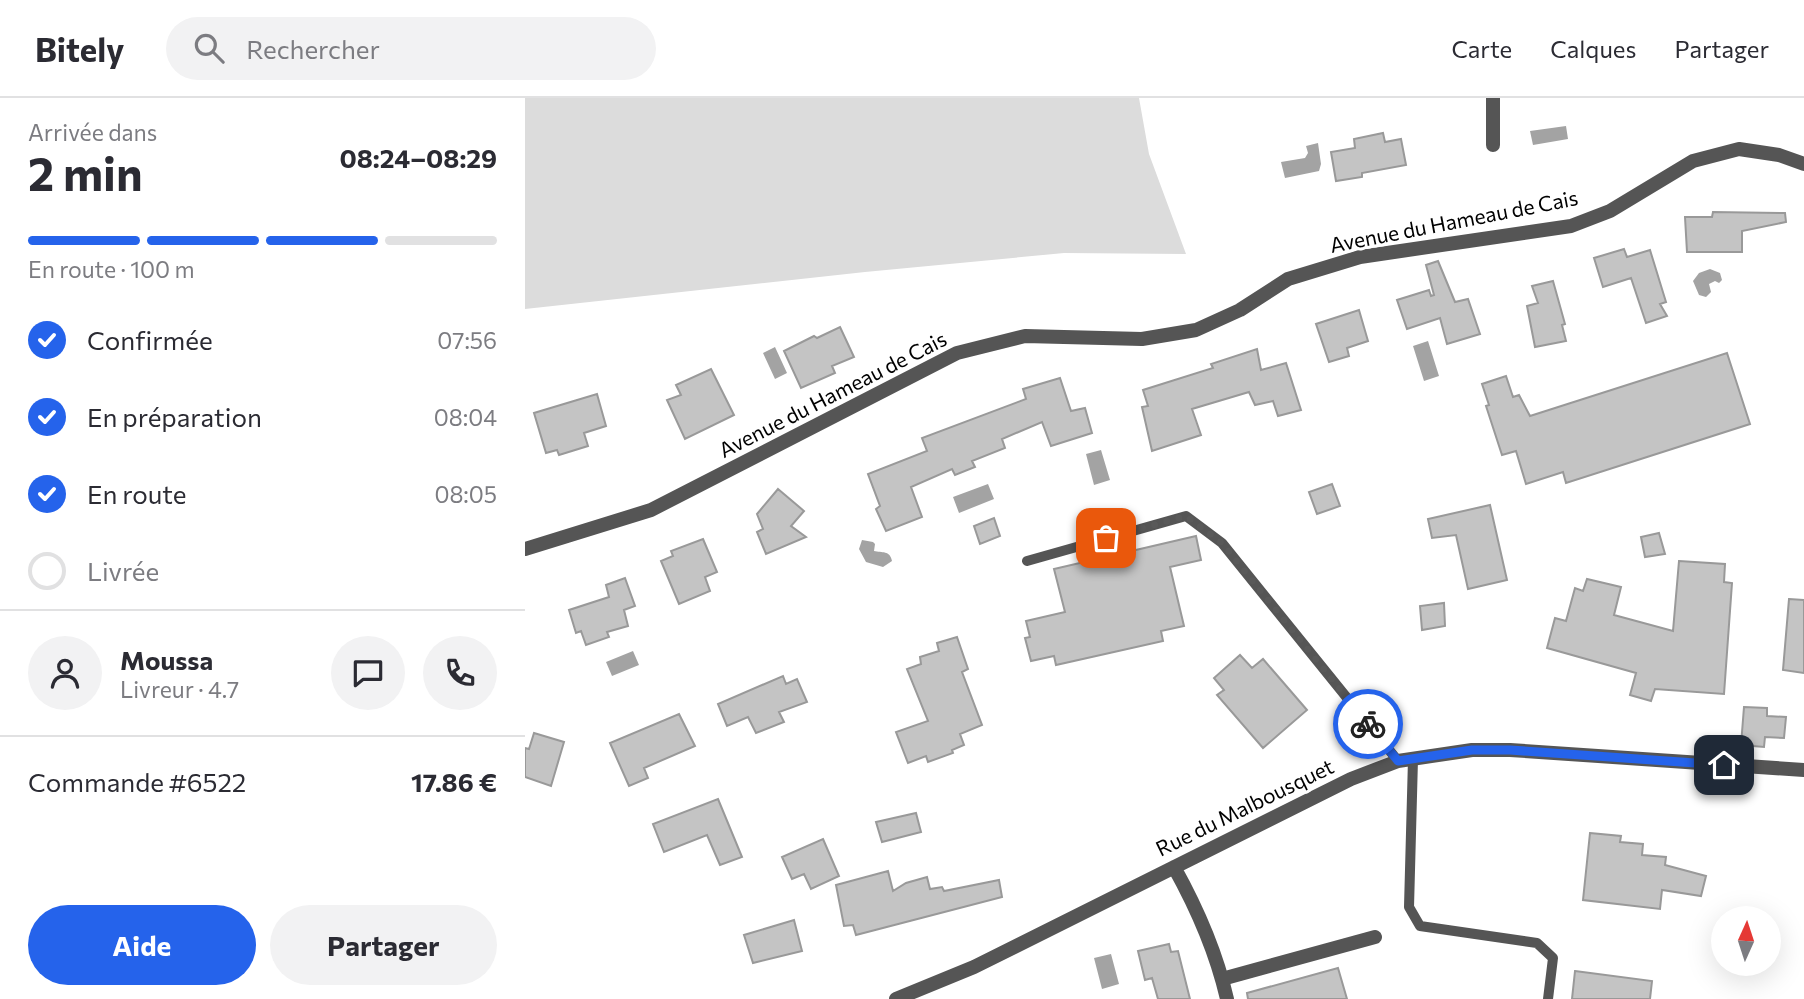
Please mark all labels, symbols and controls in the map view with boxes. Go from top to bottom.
search box [166,17,656,80]
text: Bitely [35,28,124,69]
icon: search [190,29,228,67]
text: Rechercher [246,33,380,64]
text: Carte [1451,34,1512,63]
text: Calques [1550,34,1636,63]
text: Partager [1674,34,1769,63]
text: Arrivée dans [28,118,157,146]
text: 08:24–08:29 [340,142,497,173]
text: 2 min [28,144,143,200]
street label: Avenue du Hameau de Cais [1327,184,1580,257]
text: En route · 100 m [28,255,195,283]
icon: check [28,321,66,359]
text: Confirmée [87,324,213,355]
street label: Avenue du Hameau de Cais [714,325,950,462]
text: 07:56 [437,326,497,354]
icon: check [28,398,66,436]
text: En préparation [87,401,262,432]
text: 08:04 [434,403,497,431]
icon: check [28,475,66,513]
text: En route [87,478,187,509]
text: 08:05 [434,480,497,508]
pin [1076,508,1136,568]
icon: bag [1087,519,1125,557]
text: Livrée [87,555,159,586]
button: person [28,636,102,710]
button: chat [331,636,405,710]
button: phone [423,636,497,710]
text: Moussa [120,644,213,675]
text: Livreur · 4.7 [120,675,239,703]
courier [1333,689,1403,759]
icon: bike [1349,705,1387,743]
pin [1694,735,1754,795]
icon: home [1705,746,1743,784]
street label: Rue du Malbousquet [1151,753,1337,861]
text: Commande #6522 [28,766,246,797]
text: 17.86 € [411,766,497,797]
button: Aide [28,905,256,985]
button: Partager [270,905,497,985]
north arrow [1711,906,1781,976]
map controls [1711,906,1781,976]

